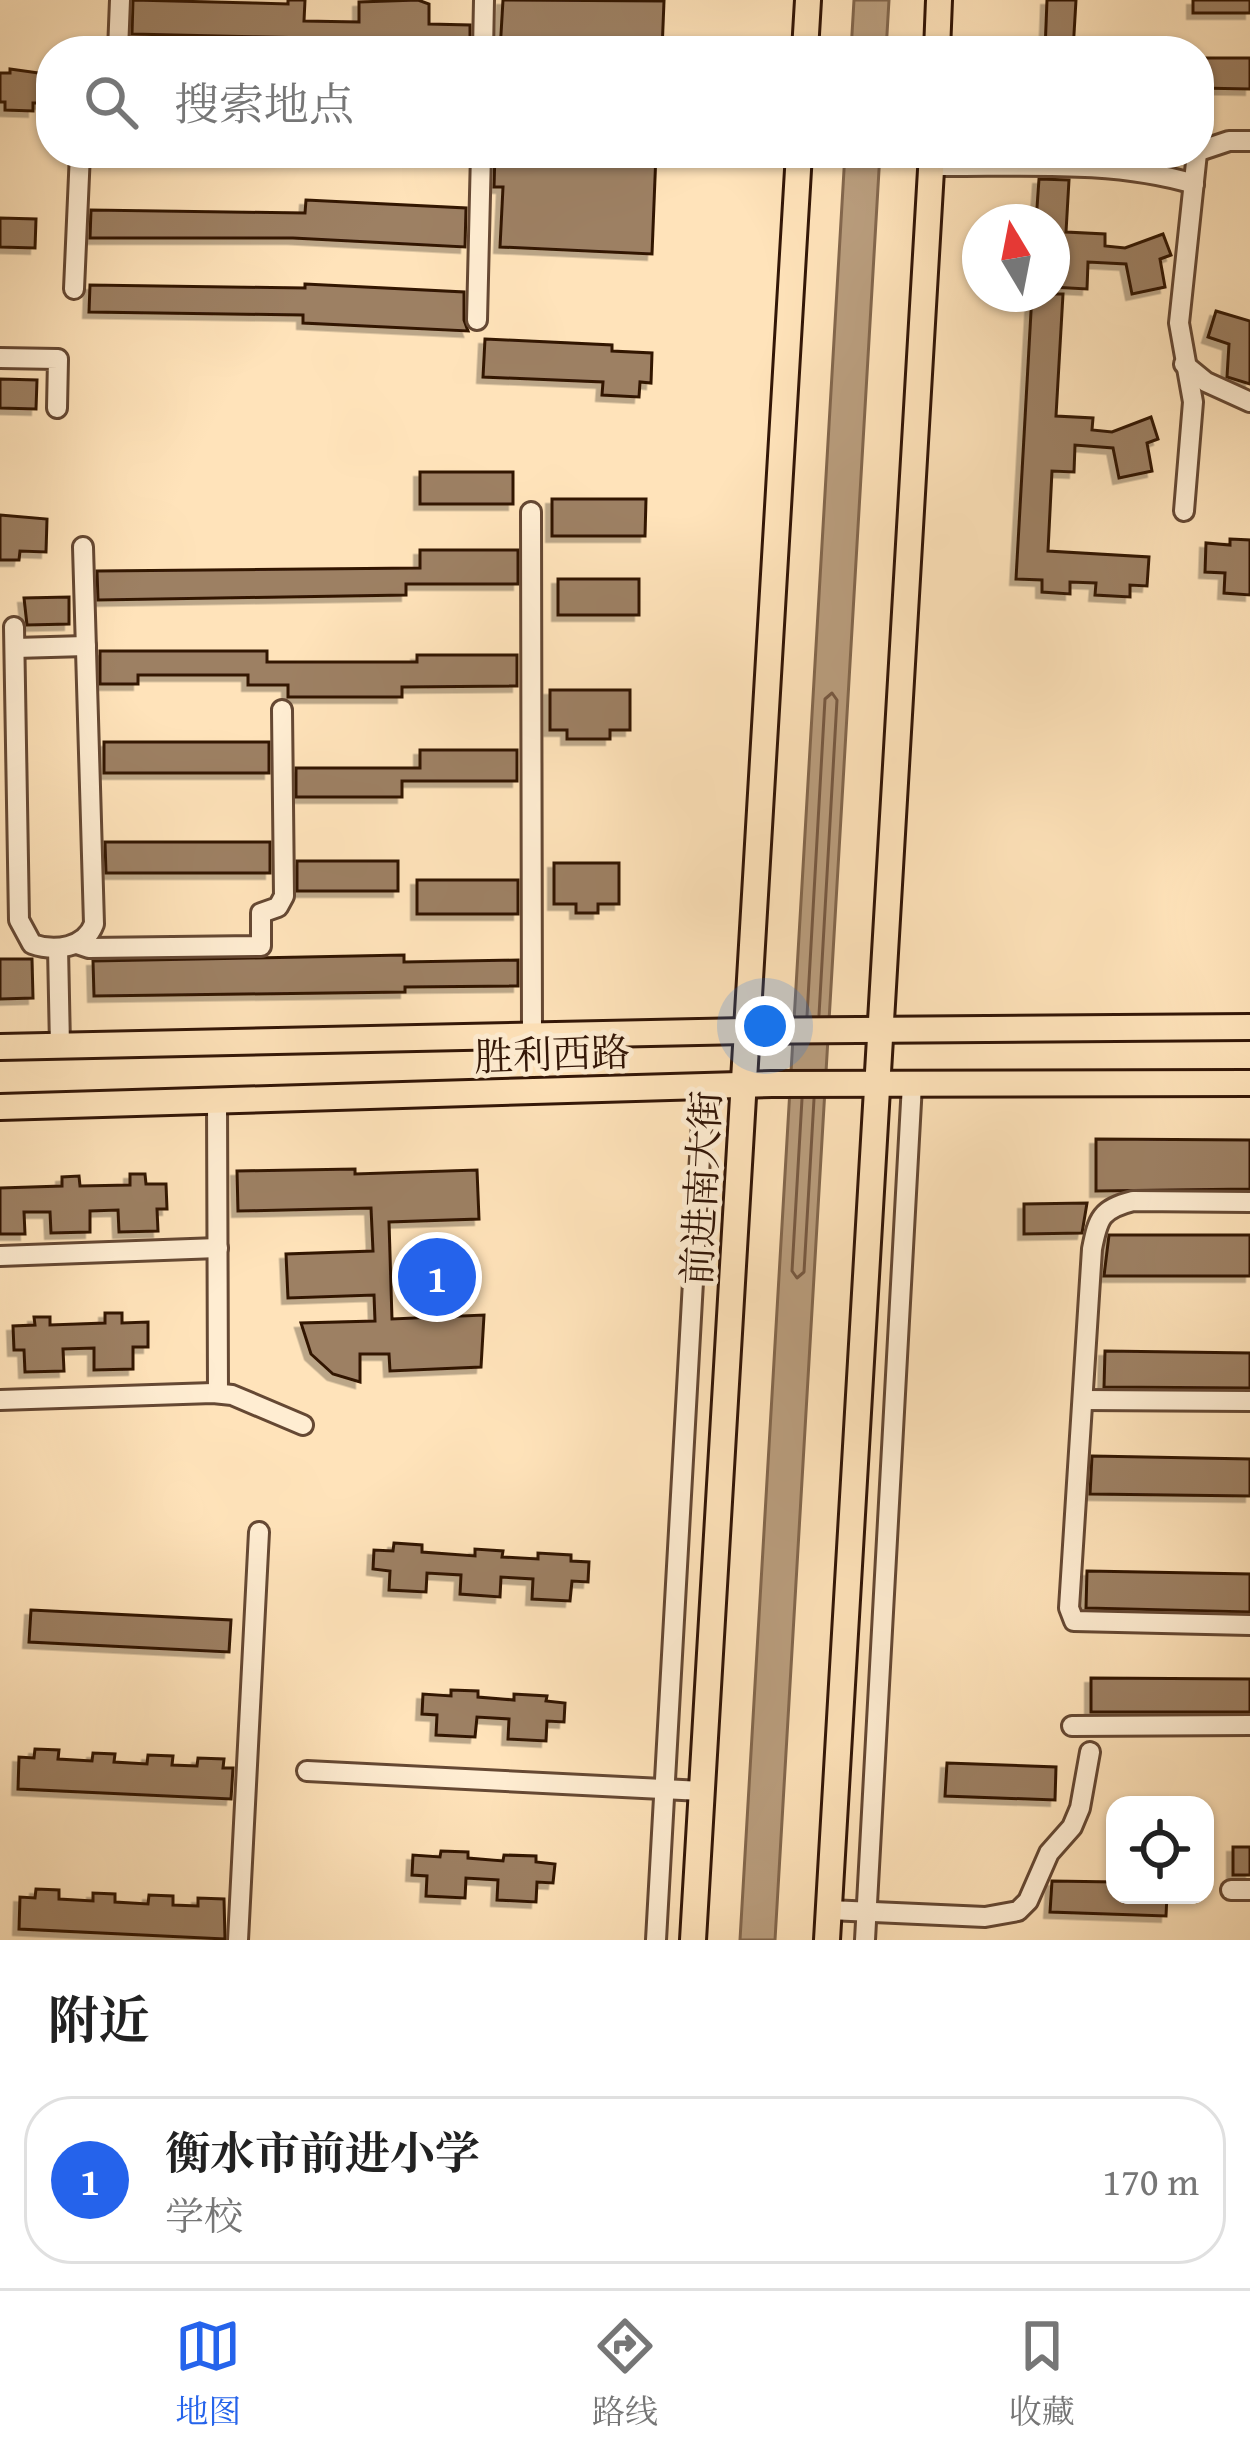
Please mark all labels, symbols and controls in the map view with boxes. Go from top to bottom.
search box [36,36,1214,168]
icon: search [78,69,144,135]
text: 搜索地点 [174,71,354,136]
north arrow [962,204,1070,312]
your location [735,996,795,1056]
street label: 胜利西路 [473,1022,631,1085]
street label: 前进南大街 [667,1089,734,1287]
pin: 1 [398,1232,476,1322]
map controls [1106,1796,1214,1904]
button: locate [1106,1796,1214,1904]
text: 附近 [48,1982,150,2057]
text: 衡水市前进小学 [165,2120,480,2185]
text: 1 [80,2152,100,2209]
text: 170 m [1102,2152,1199,2209]
text: 学校 [165,2187,243,2244]
tab: 地图 [175,2313,241,2435]
tab: 路线 [592,2313,658,2435]
tab: 收藏 [1009,2313,1075,2435]

